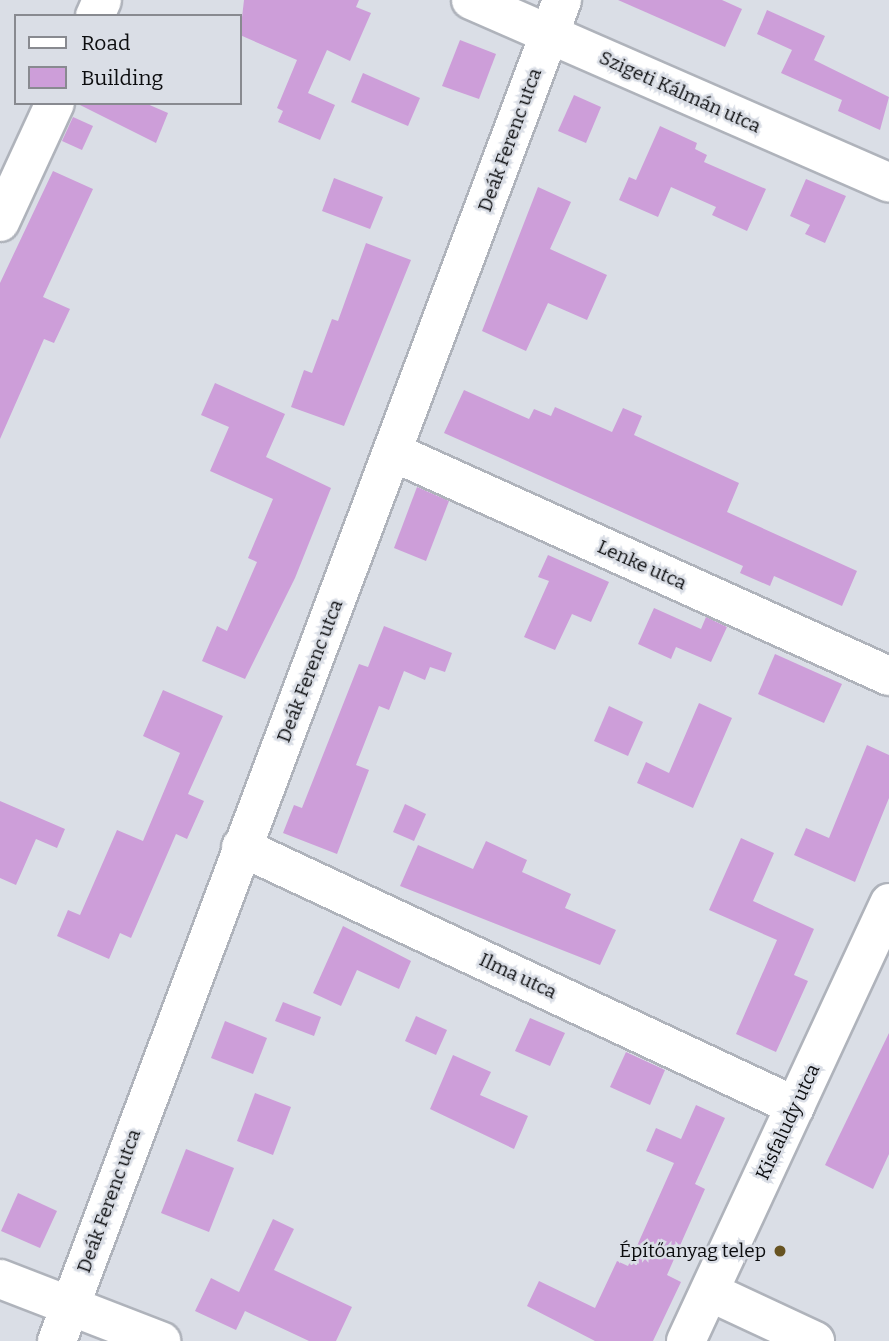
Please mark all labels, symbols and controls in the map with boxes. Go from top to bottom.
legend [14,14,242,105]
text: Road [81,30,130,56]
street label: Szigeti Kálmán utca [596,46,764,138]
text: Building [81,65,163,91]
street label: Deák Ferenc utca [473,65,547,215]
street label: Lenke utca [594,535,690,595]
street label: Deák Ferenc utca [272,596,348,746]
street label: Ilma utca [476,948,560,1004]
street label: Kisfaludy utca [751,1061,825,1183]
street label: Deák Ferenc utca [72,1126,146,1276]
place label: Építőanyag telep [619,1240,766,1262]
marker: Építőanyag telep [772,1243,788,1259]

